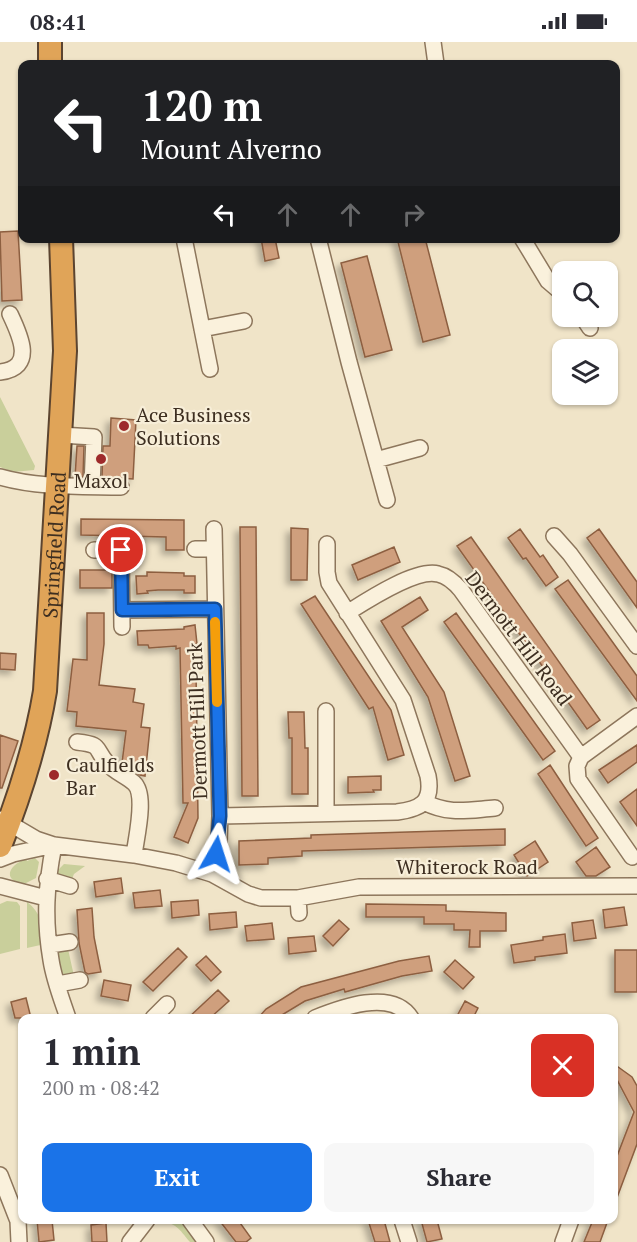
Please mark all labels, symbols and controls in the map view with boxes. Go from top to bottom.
text: 08:41 [30,7,87,36]
text: 120 m [141,77,262,133]
icon: left [42,84,120,162]
text: Mount Alverno [141,131,322,167]
icon: left [208,198,241,231]
icon: ahead [271,198,304,231]
icon: ahead [334,198,367,231]
icon: right [397,198,430,231]
map controls [552,261,618,405]
button: search [552,261,618,327]
button: layers [552,339,618,405]
place label: Ace Business Solutions [136,401,251,451]
marker: Ace Business Solutions [117,419,131,433]
marker: Maxol [94,452,108,466]
place label: Maxol [74,467,128,494]
street label: Springfield Road [36,471,71,619]
pin [95,524,146,575]
icon: arrive [104,533,137,566]
street label: Dermott Hill Road [460,565,578,711]
street label: Dermott Hill Park [181,641,213,800]
place label: Caulfields Bar [66,751,154,801]
marker: Caulfields Bar [47,768,61,782]
position arrow [184,822,248,886]
street label: Whiterock Road [396,853,538,880]
text: 1 min [42,1028,140,1075]
button: close [531,1034,594,1097]
text: 200 m · 08:42 [42,1074,160,1101]
button: Exit [42,1143,312,1212]
button: Share [324,1143,594,1212]

